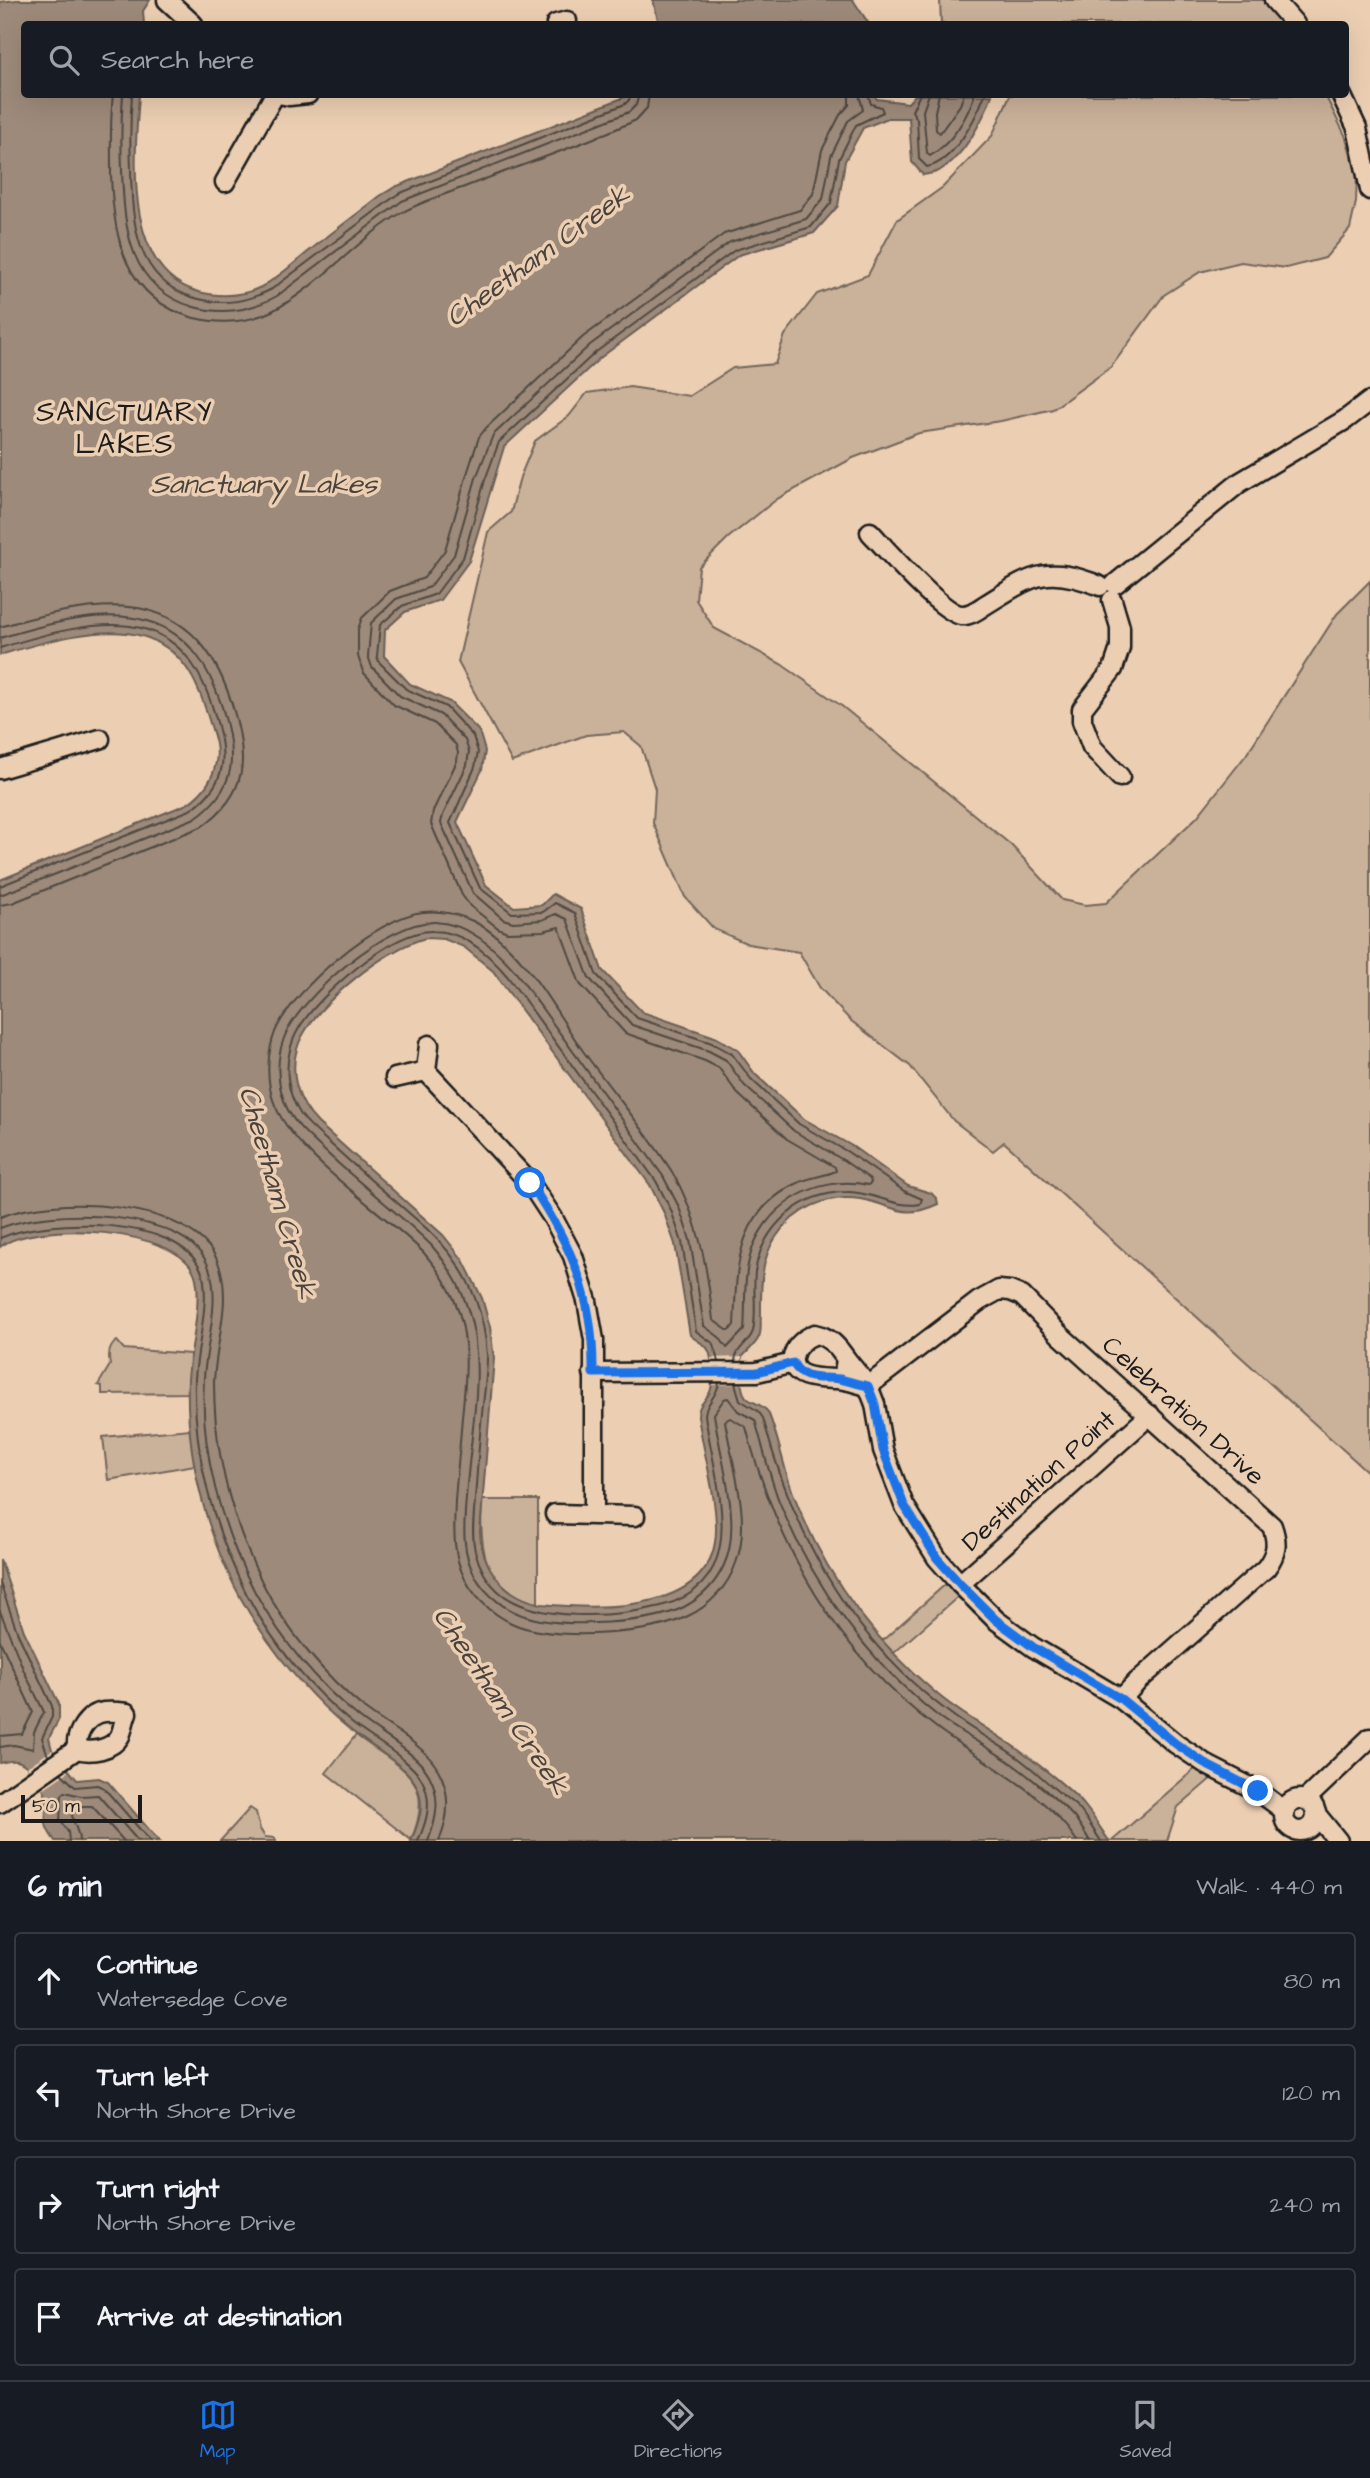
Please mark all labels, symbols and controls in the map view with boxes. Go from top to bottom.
search box [21,21,1349,98]
icon: search [45,41,83,79]
text: Search here [101,42,254,78]
water label: Cheetham Creek [438,176,639,336]
district label: SANCTUARY LAKES [36,393,214,464]
water label: Sanctuary Lakes [151,465,379,505]
water label: Cheetham Creek [229,1082,327,1304]
route start [514,1167,545,1198]
street label: Celebration Drive [1094,1328,1273,1494]
street label: Destination Point [954,1402,1124,1560]
water label: Cheetham Creek [423,1599,579,1803]
route end [1242,1775,1273,1806]
scale bar [21,1792,142,1824]
text: 50 m [32,1793,80,1820]
text: 6 min [28,1866,102,1908]
text: Walk · 440 m [1196,1871,1342,1903]
text: Continue [97,1947,198,1983]
icon: ahead [30,1962,68,2000]
text: 80 m [1283,1965,1340,1997]
text: Watersedge Cove [97,1983,288,2015]
text: Turn left [97,2059,208,2095]
icon: left [30,2074,68,2112]
text: 120 m [1282,2077,1340,2109]
text: North Shore Drive [97,2095,296,2127]
text: Turn right [97,2171,219,2207]
icon: right [30,2186,68,2224]
text: 240 m [1270,2189,1340,2221]
text: North Shore Drive [97,2207,296,2239]
icon: arrive [30,2298,68,2336]
text: Arrive at destination [97,2299,342,2335]
tab: Map [199,2396,237,2465]
tab: Directions [634,2396,722,2465]
tab: Saved [1120,2396,1171,2465]

